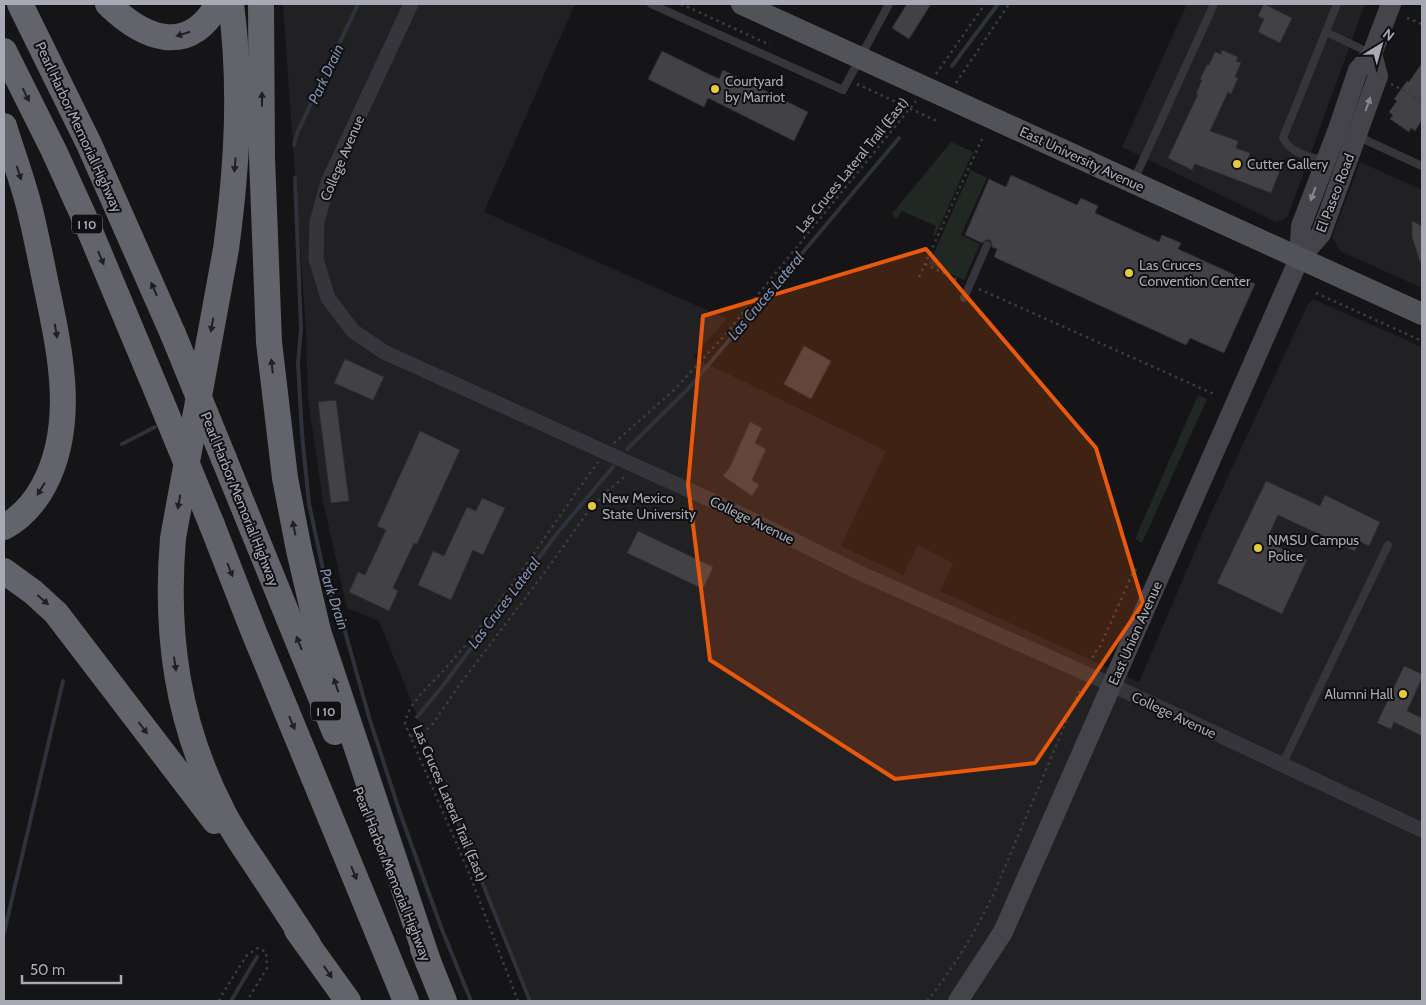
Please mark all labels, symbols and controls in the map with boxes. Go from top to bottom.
north arrow [1356,20,1406,70]
text: N [1379,24,1398,45]
one-way arrow [175,31,190,39]
street label: Pearl Harbor Memorial Highway [31,39,127,215]
water label: Park Drain [304,41,348,107]
place label: Courtyard by Marriot [725,72,785,106]
marker: Courtyard by Marriot [709,83,721,95]
one-way arrow [22,88,30,102]
one-way arrow [258,91,266,107]
street label: Las Cruces Lateral Trail (East) [792,94,912,236]
one-way arrow [1365,97,1372,112]
street label: College Avenue [316,112,368,204]
street label: East University Avenue [1017,122,1147,196]
street label: El Paseo Road [1312,151,1358,235]
place label: Cutter Gallery [1247,155,1328,173]
one-way arrow [231,157,239,173]
marker: Cutter Gallery [1231,158,1243,170]
one-way arrow [15,165,23,180]
one-way arrow [1309,187,1317,202]
road number: I 10 [72,214,102,233]
water label: Las Cruces Lateral [724,248,808,344]
one-way arrow [98,251,106,265]
place label: Las Cruces Convention Center [1139,256,1251,290]
marker: Las Cruces Convention Center [1123,267,1135,279]
one-way arrow [149,282,157,296]
one-way arrow [207,318,215,334]
one-way arrow [52,323,60,339]
one-way arrow [268,358,276,374]
street label: Pearl Harbor Memorial Highway [197,409,283,589]
one-way arrow [37,482,46,495]
place label: New Mexico State University [602,489,696,523]
street label: College Avenue [707,492,797,548]
one-way arrow [174,495,182,511]
marker: New Mexico State University [586,500,598,512]
one-way arrow [290,520,298,535]
place label: NMSU Campus Police [1268,531,1359,565]
marker: NMSU Campus Police [1252,542,1264,554]
water label: Las Cruces Lateral [464,554,544,652]
one-way arrow [226,563,234,578]
water label: Park Drain [316,566,352,632]
street label: East Union Avenue [1104,578,1166,688]
one-way arrow [37,594,49,605]
one-way arrow [294,635,302,650]
one-way arrow [171,656,179,672]
one-way arrow [332,677,339,692]
place label: Alumni Hall [1325,685,1394,703]
street label: College Avenue [1129,688,1219,742]
marker: Alumni Hall [1397,688,1409,700]
road number: I 10 [311,701,341,720]
one-way arrow [289,716,297,730]
one-way arrow [138,721,148,735]
street label: Las Cruces Lateral Trail (East) [409,722,491,884]
street label: Pearl Harbor Memorial Highway [349,784,435,964]
one-way arrow [351,866,359,880]
scale bar [22,952,121,984]
text: 50 m [30,961,65,979]
one-way arrow [323,966,333,979]

